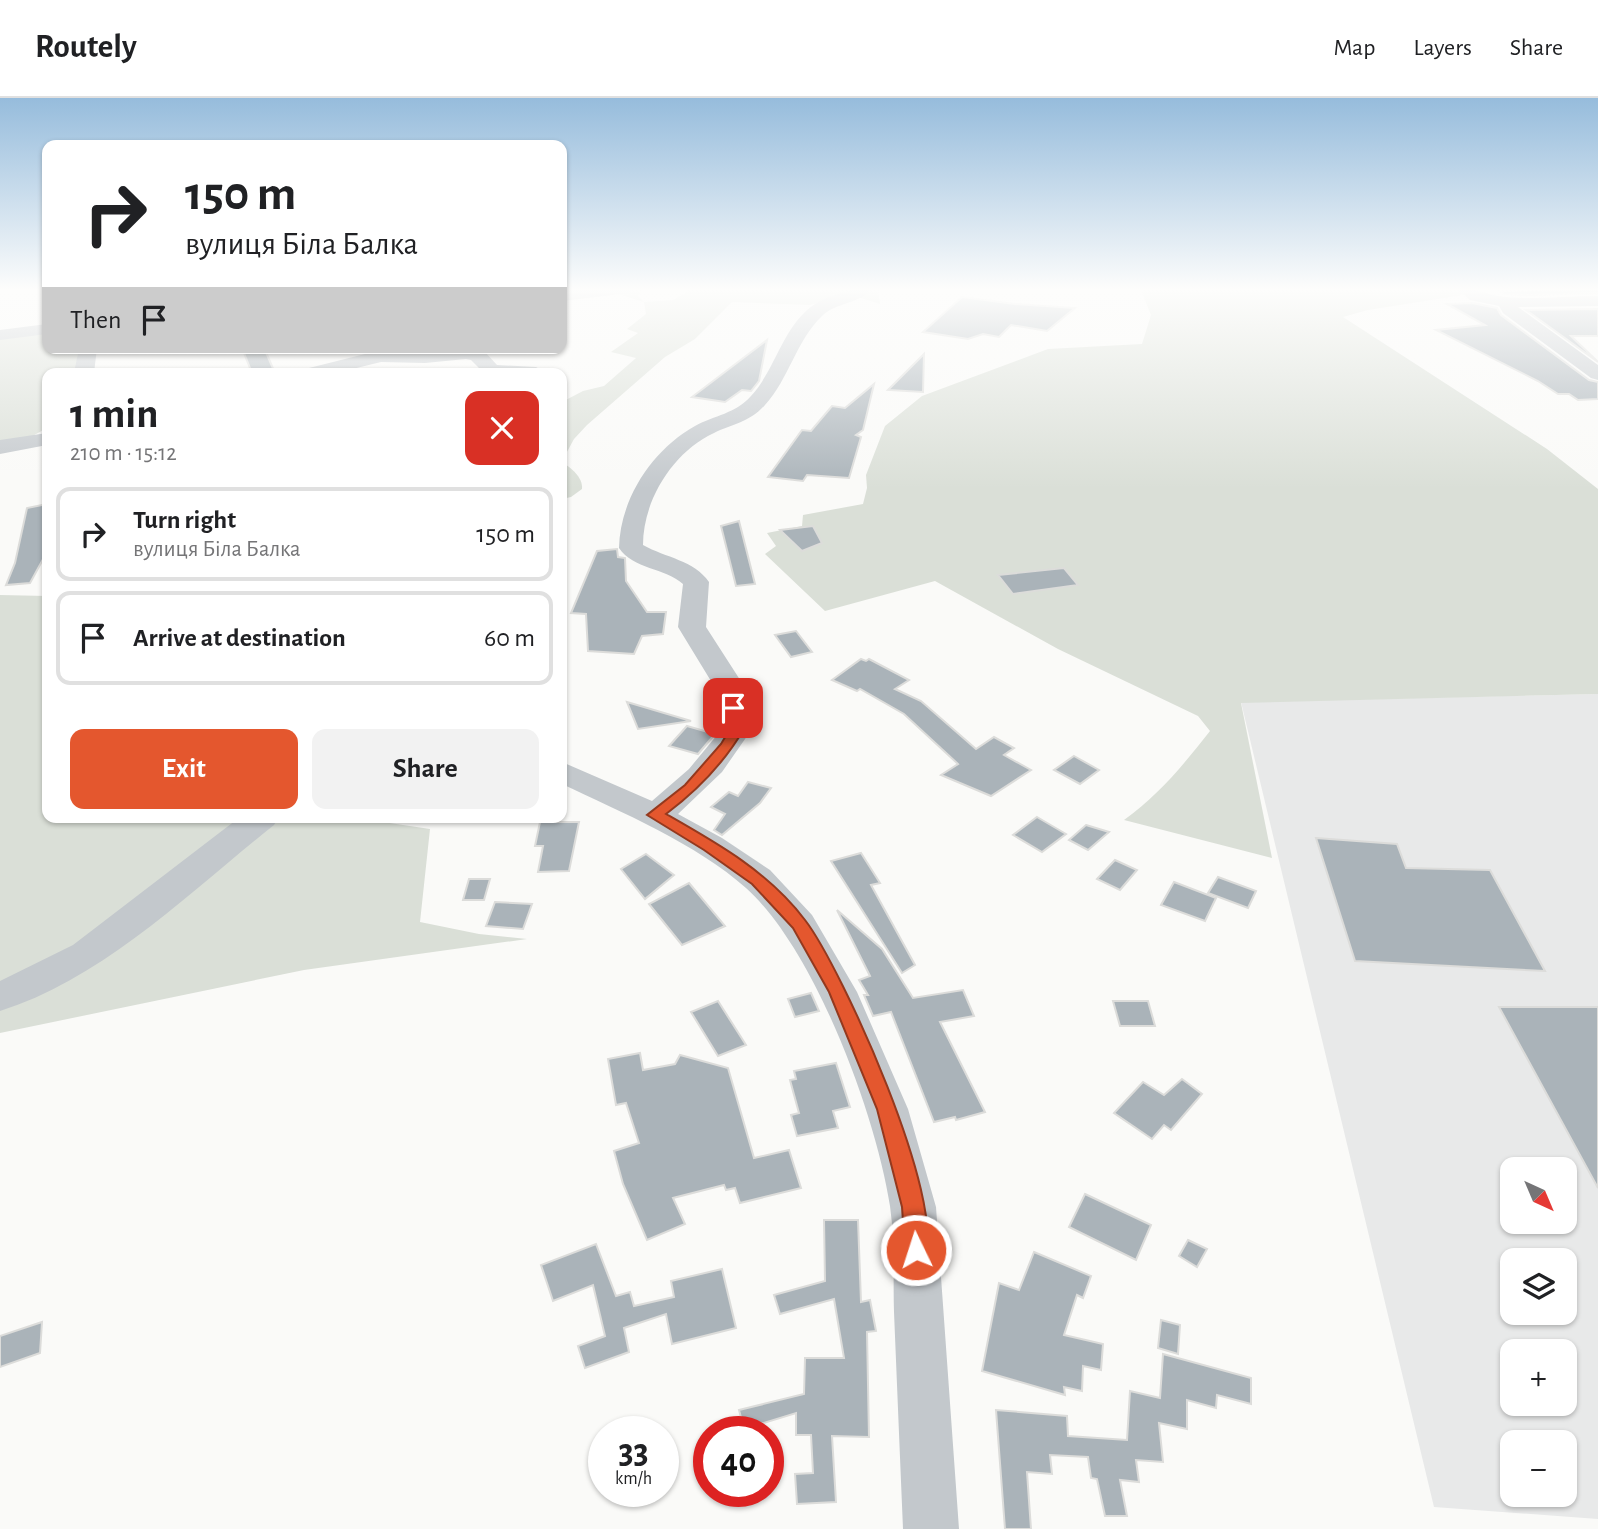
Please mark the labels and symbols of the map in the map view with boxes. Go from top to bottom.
pin [703,678,763,738]
north arrow [1500,1157,1577,1234]
position arrow [879,1213,953,1287]
speed limit sign: 40 [693,1416,784,1507]

